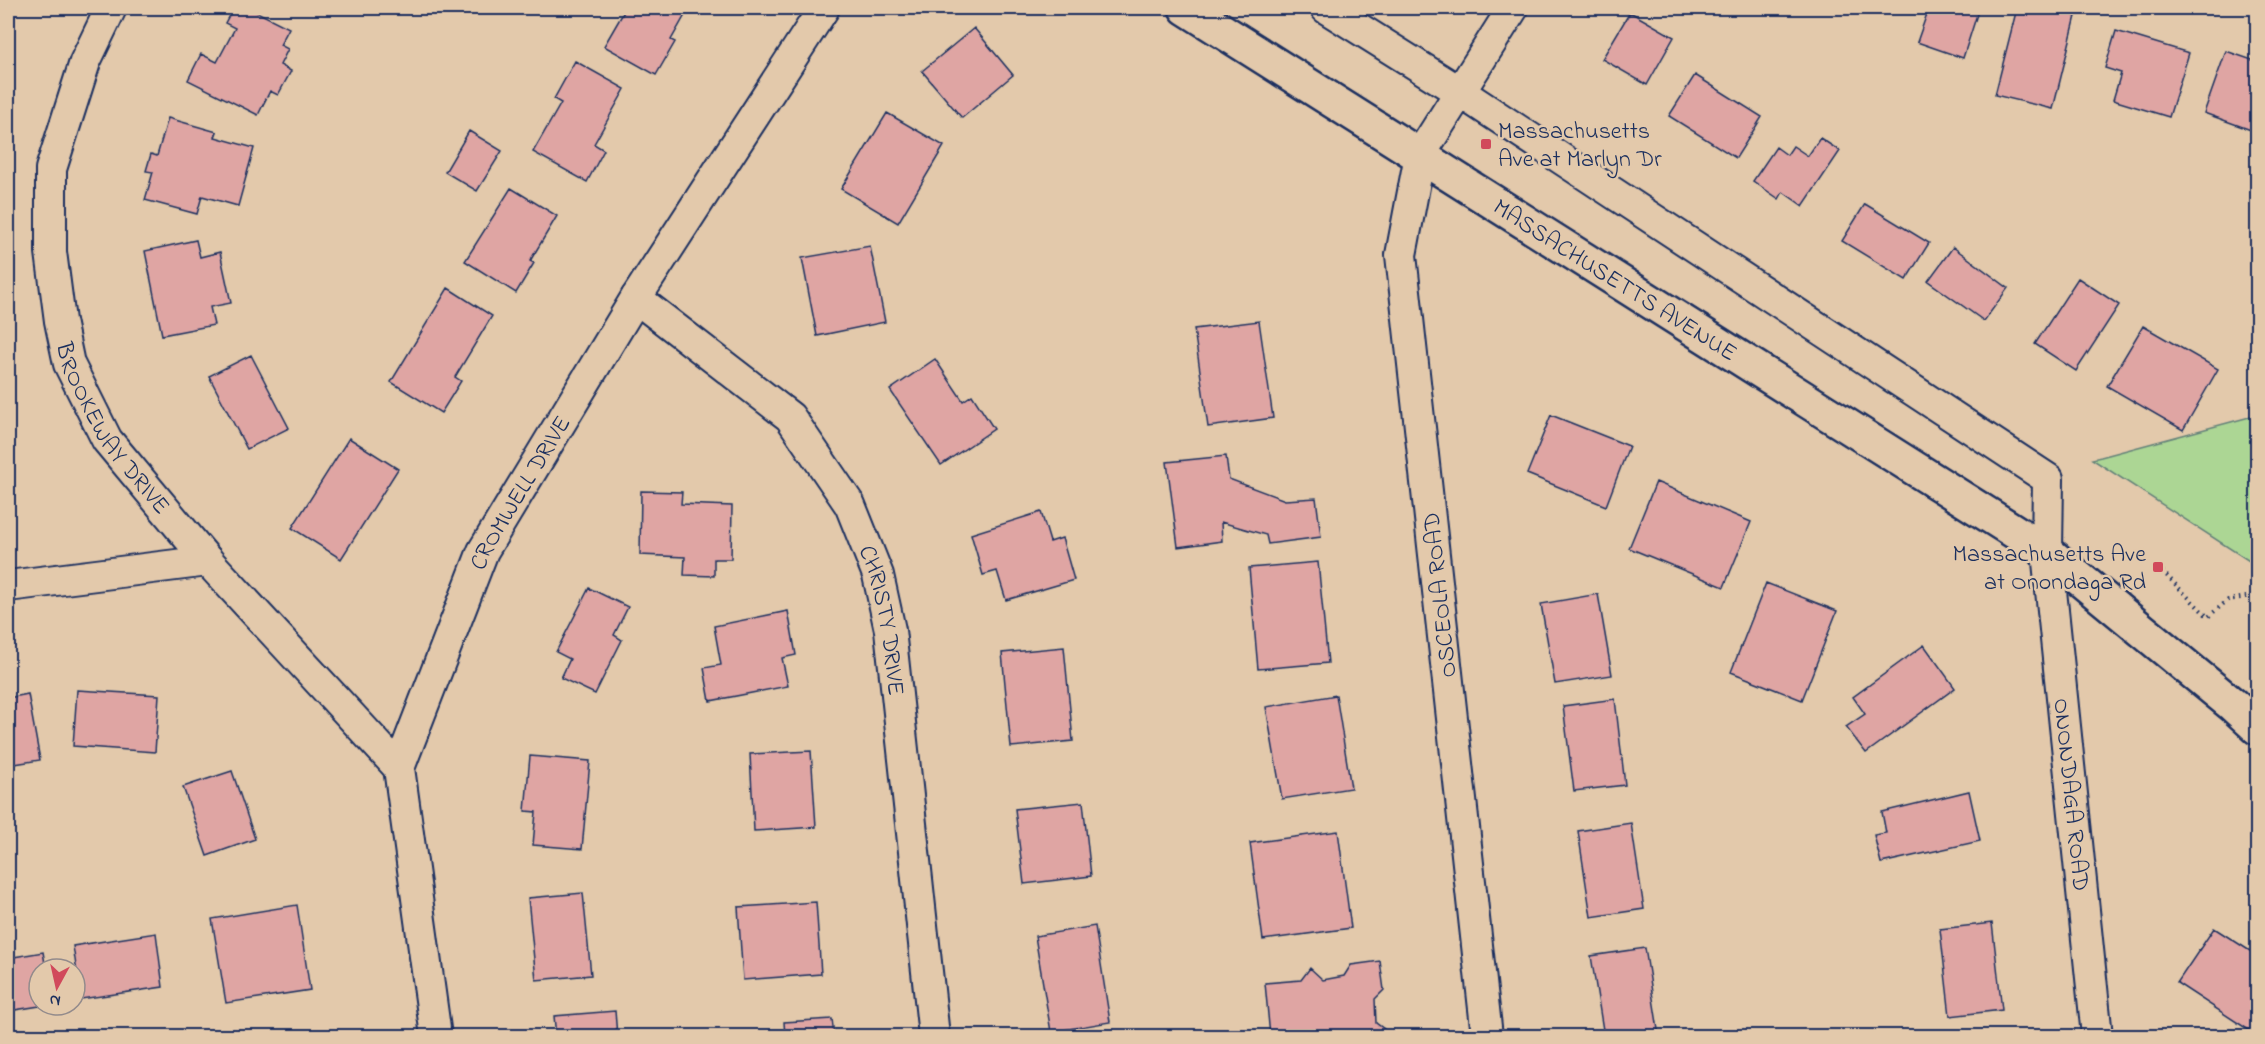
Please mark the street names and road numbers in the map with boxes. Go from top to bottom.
street label: MASSACHUSETTS AVENUE [1485,191,1743,372]
street label: BROOKEWAY DRIVE [45,338,177,523]
street label: CROMWELL DRIVE [462,410,581,576]
street label: OSCEOLA ROAD [1415,510,1468,679]
street label: CHRISTY DRIVE [848,541,912,698]
street label: ONONDAGA ROAD [2042,697,2097,893]

